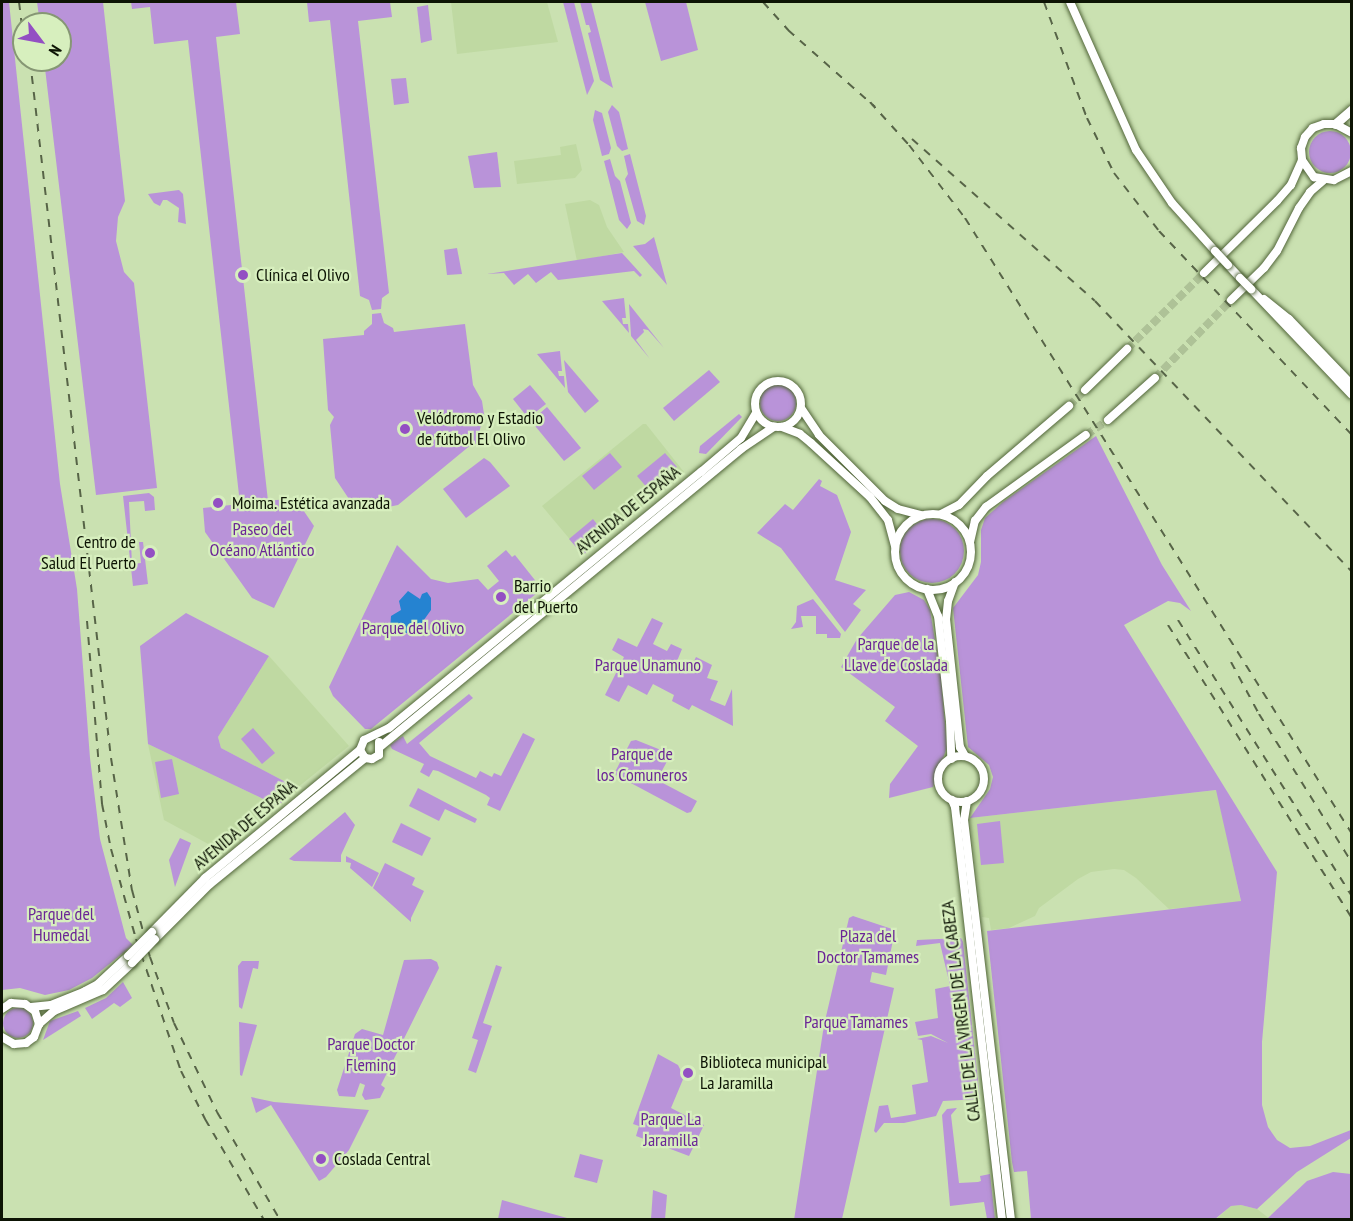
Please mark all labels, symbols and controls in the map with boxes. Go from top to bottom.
north arrow [12,12,72,72]
text: N [45,42,66,59]
place label: Clínica el Olivo [256,264,350,286]
marker: Clínica el Olivo [234,266,252,284]
place label: Velódromo y Estadio de fútbol El Olivo [417,408,544,450]
marker: Velódromo y Estadio de fútbol El Olivo [398,422,412,436]
street label: AVENIDA DE ESPAÑA [571,461,685,559]
place label: Moima. Estética avanzada [232,492,391,514]
marker: Moima. Estética avanzada [209,494,227,512]
park label: Paseo del Océano Atlántico [209,519,315,562]
place label: Centro de Salud El Puerto [41,532,136,574]
marker: Centro de Salud El Puerto [141,544,159,562]
place label: Barrio del Puerto [514,576,578,618]
marker: Barrio del Puerto [492,588,510,606]
park label: Parque del Olivo [362,617,464,639]
park label: Parque de la Llave de Coslada [844,634,948,676]
park label: Parque Unamuno [595,654,701,676]
park label: Parque de los Comuneros [596,744,688,786]
street label: AVENIDA DE ESPAÑA [188,775,302,875]
street label: CALLE DE LA VIRGEN DE LA CABEZA [937,899,985,1123]
park label: Parque del Humedal [28,904,94,946]
park label: Plaza del Doctor Tamames [817,926,919,968]
park label: Parque Tamames [804,1011,908,1033]
park label: Parque Doctor Fleming [327,1034,415,1076]
place label: Biblioteca municipal La Jaramilla [700,1052,826,1094]
marker: Biblioteca municipal La Jaramilla [681,1066,695,1080]
park label: Parque La Jaramilla [640,1109,702,1152]
place label: Coslada Central [334,1148,430,1170]
marker: Coslada Central [312,1150,330,1168]

